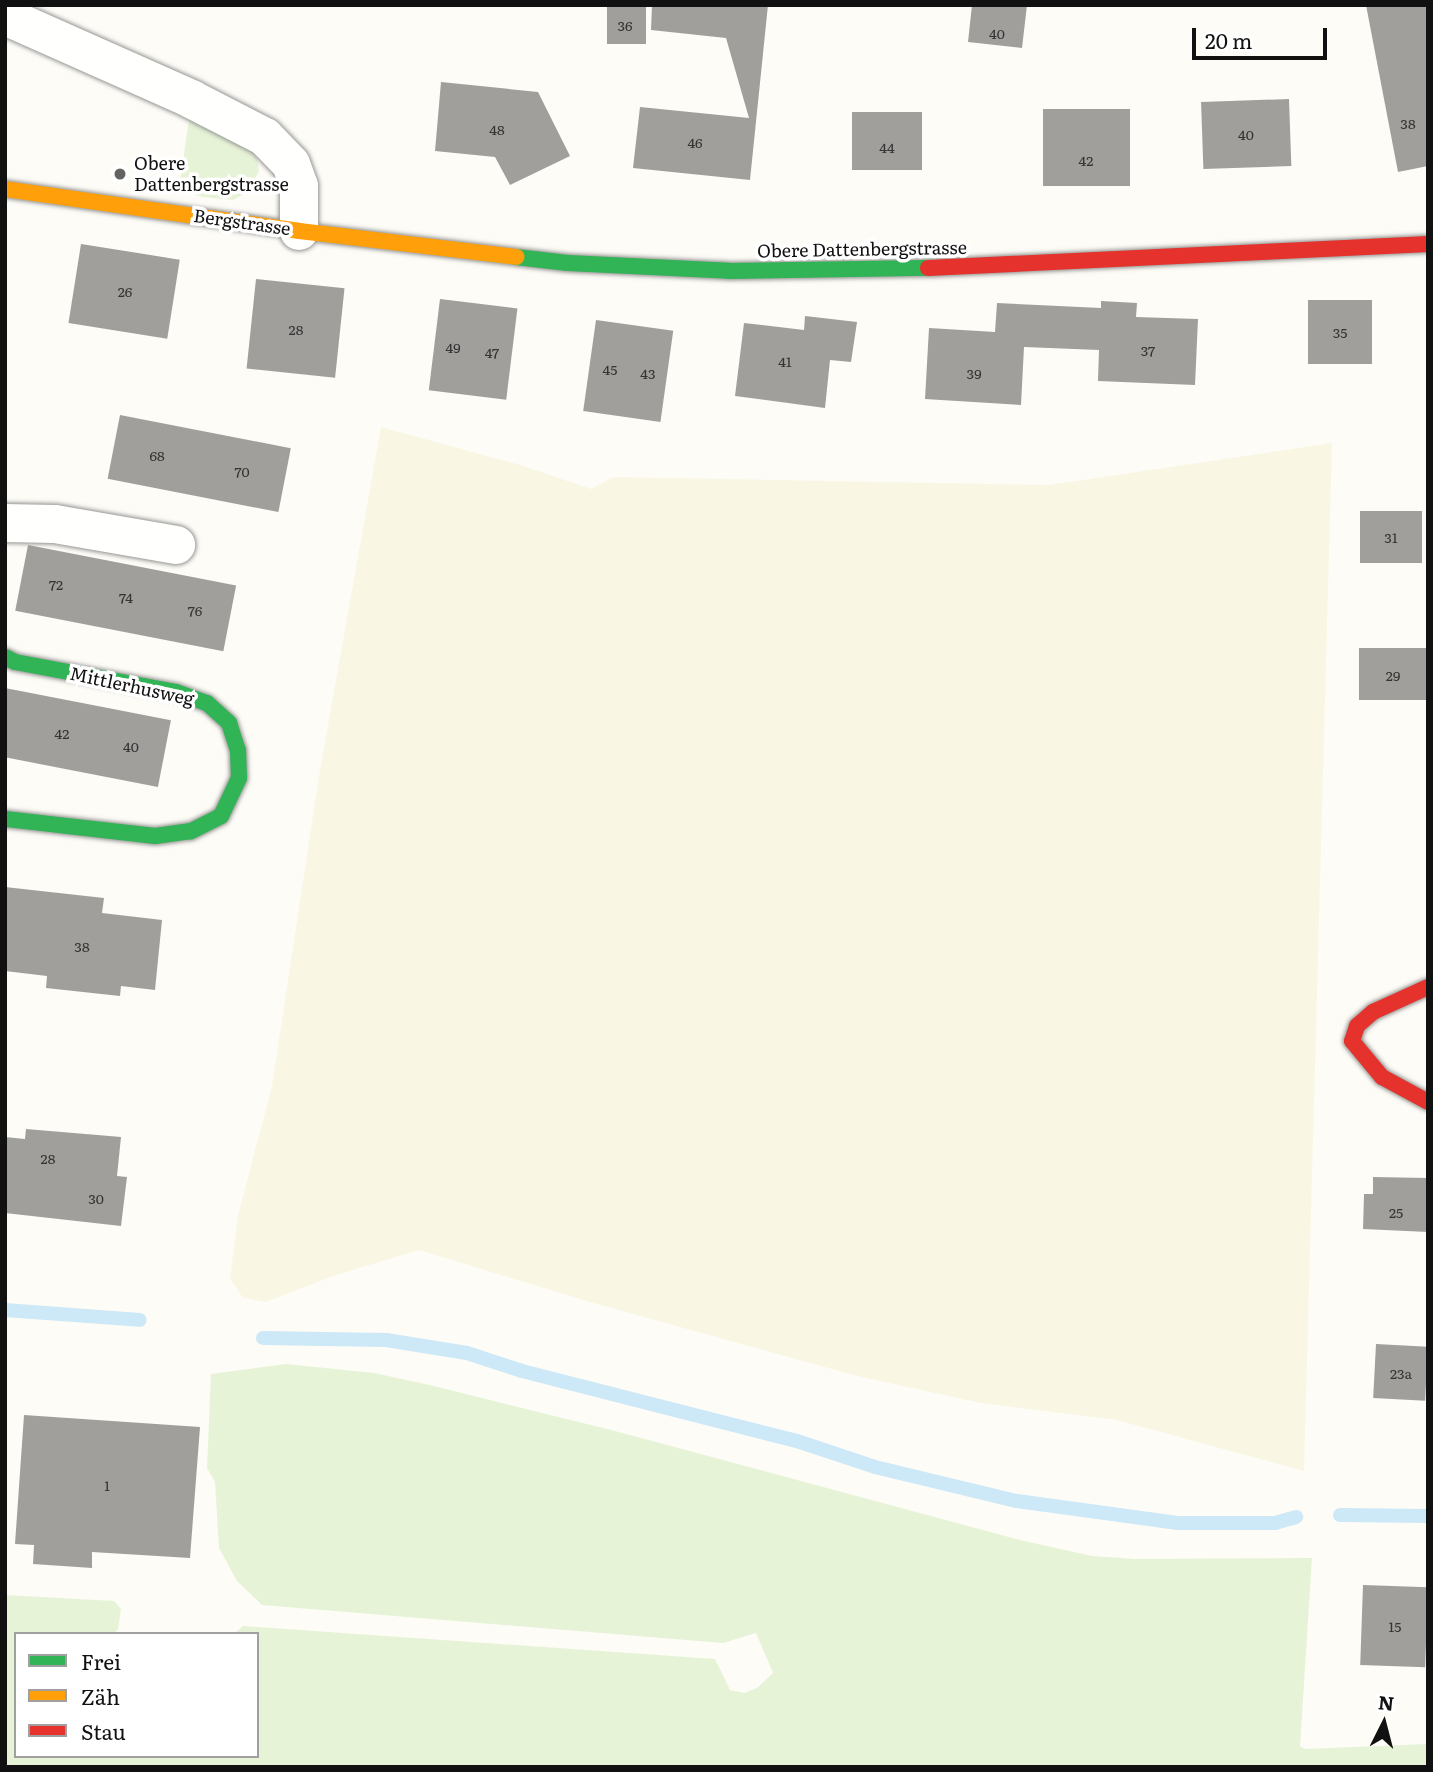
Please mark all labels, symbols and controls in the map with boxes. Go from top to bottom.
scale bar [1195,14,1330,58]
house number: 36 [617,17,633,33]
text: 20 m [1205,24,1252,55]
house number: 40 [989,25,1005,41]
house number: 38 [1400,115,1416,131]
house number: 48 [489,121,505,137]
house number: 40 [1238,126,1254,142]
house number: 46 [687,134,703,150]
house number: 44 [879,139,895,155]
house number: 42 [1079,152,1093,168]
place label: Obere Dattenbergstrasse [134,153,289,196]
marker: Obere Dattenbergstrasse [112,166,128,182]
street label: Bergstrasse [192,205,292,239]
street label: Obere Dattenbergstrasse [757,236,967,262]
house number: 26 [118,283,132,299]
house number: 28 [289,321,303,337]
house number: 35 [1333,324,1347,340]
house number: 49 [445,339,461,355]
house number: 37 [1141,342,1155,358]
house number: 47 [485,344,499,360]
house number: 41 [778,353,792,369]
house number: 45 [603,361,617,377]
house number: 43 [640,365,656,381]
house number: 39 [967,365,981,381]
house number: 68 [149,447,165,463]
house number: 70 [234,463,250,479]
house number: 31 [1384,529,1398,545]
house number: 72 [49,576,63,592]
house number: 74 [119,589,133,605]
house number: 76 [188,602,202,618]
street label: Mittlerhusweg [68,662,196,710]
house number: 29 [1386,667,1400,683]
house number: 42 [55,725,69,741]
house number: 40 [123,738,139,754]
house number: 38 [74,938,90,954]
house number: 28 [41,1150,55,1166]
house number: 30 [88,1190,104,1206]
house number: 25 [1389,1204,1403,1220]
house number: 23a [1390,1365,1412,1381]
house number: 1 [104,1477,110,1493]
house number: 15 [1389,1618,1401,1634]
legend [14,1632,259,1758]
text: Frei [81,1645,121,1676]
text: Zäh [81,1680,120,1711]
text: N [1377,1687,1396,1717]
north arrow [1349,1688,1419,1758]
text: Stau [81,1715,126,1746]

